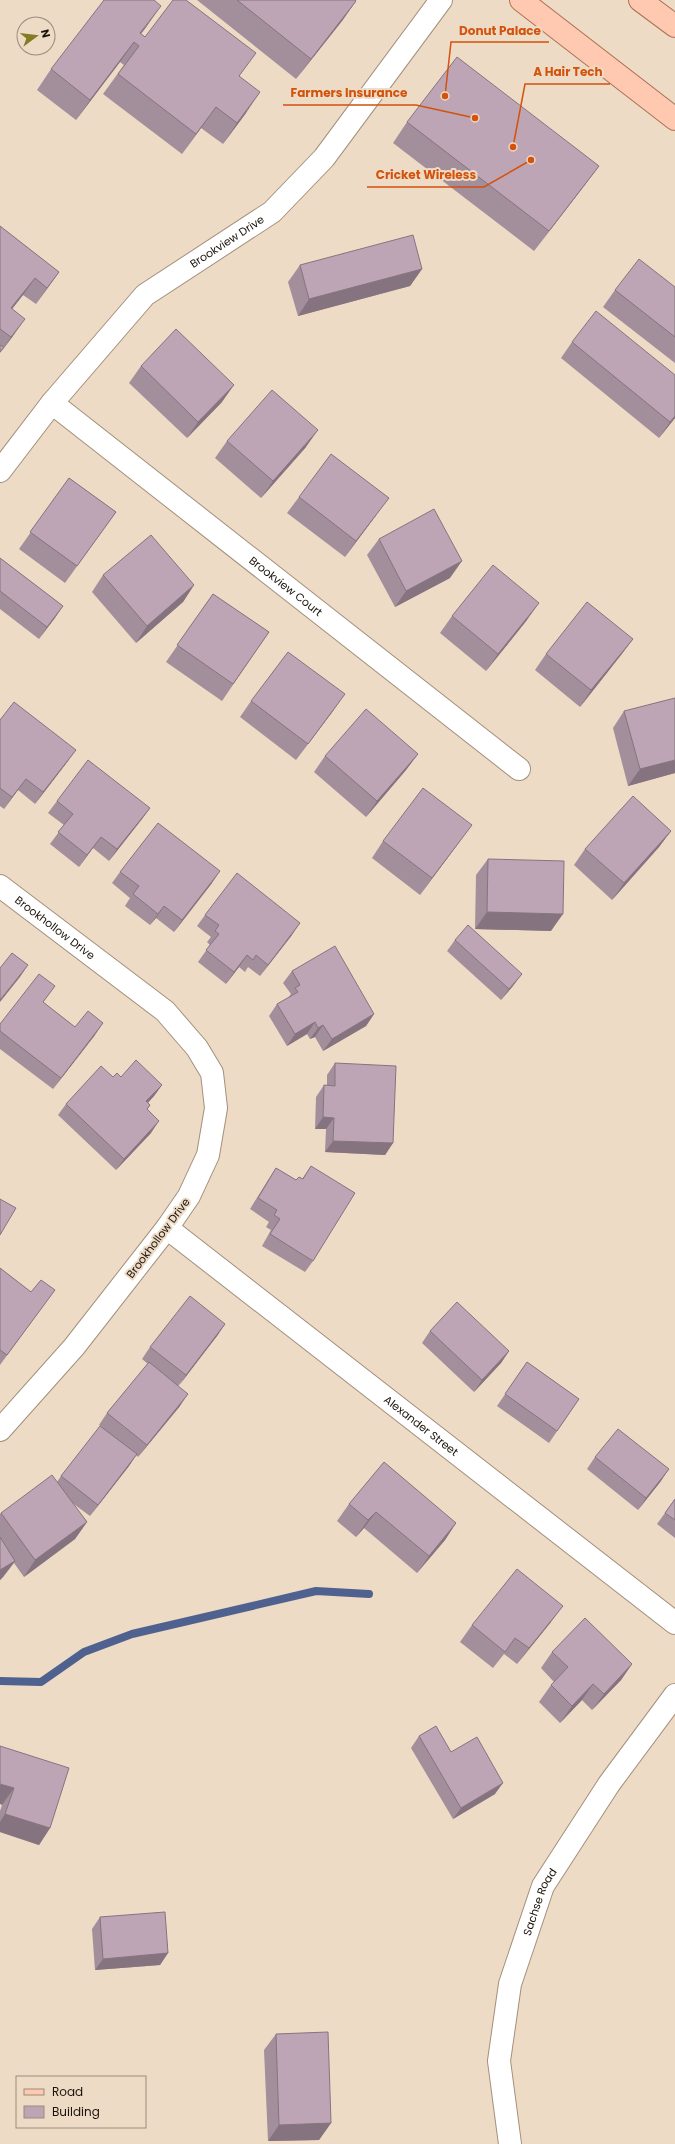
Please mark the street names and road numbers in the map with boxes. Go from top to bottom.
street label: Brookview Drive [187,211,267,272]
street label: Brookview Court [246,552,326,620]
street label: Brookhollow Drive [12,892,99,963]
street label: Brookhollow Drive [123,1194,194,1281]
street label: Alexander Street [381,1392,462,1460]
street label: Sachse Road [519,1865,561,1938]

